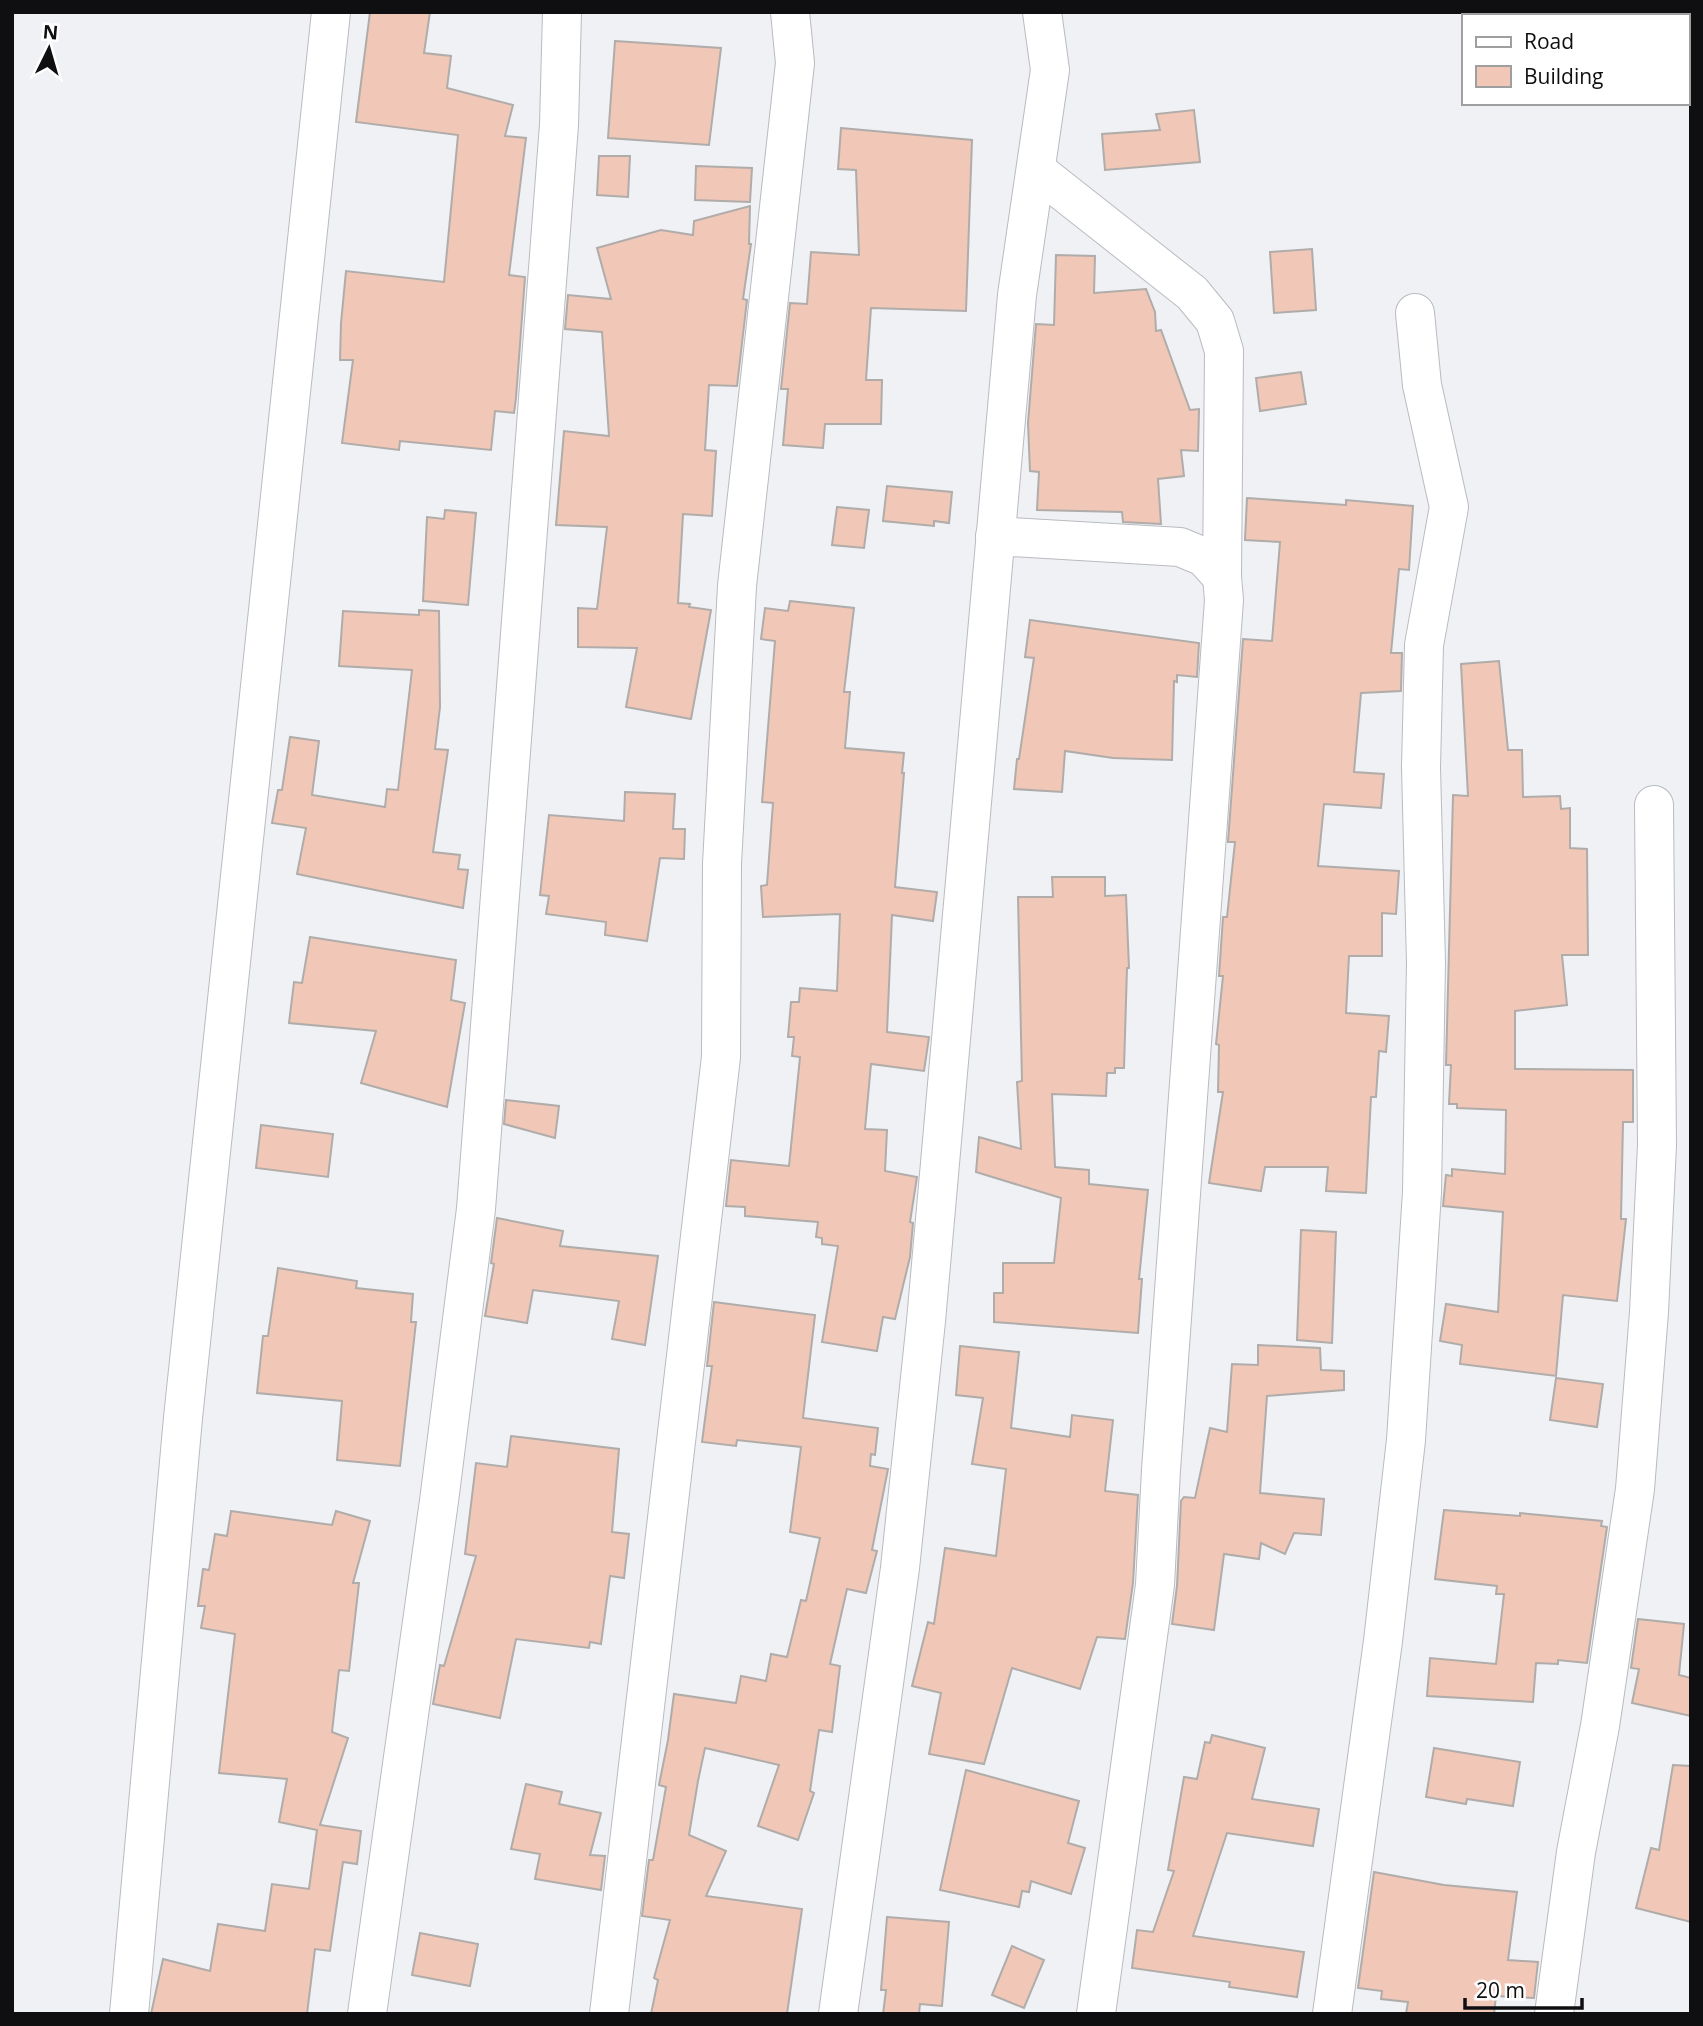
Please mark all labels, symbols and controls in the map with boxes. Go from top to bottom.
north arrow [14,14,84,84]
legend [1462,14,1689,105]
text: N [42,18,59,46]
text: Road [1524,27,1574,55]
text: Building [1524,62,1603,90]
scale bar [1465,1966,1582,2010]
text: 20 m [1476,1976,1525,2004]

